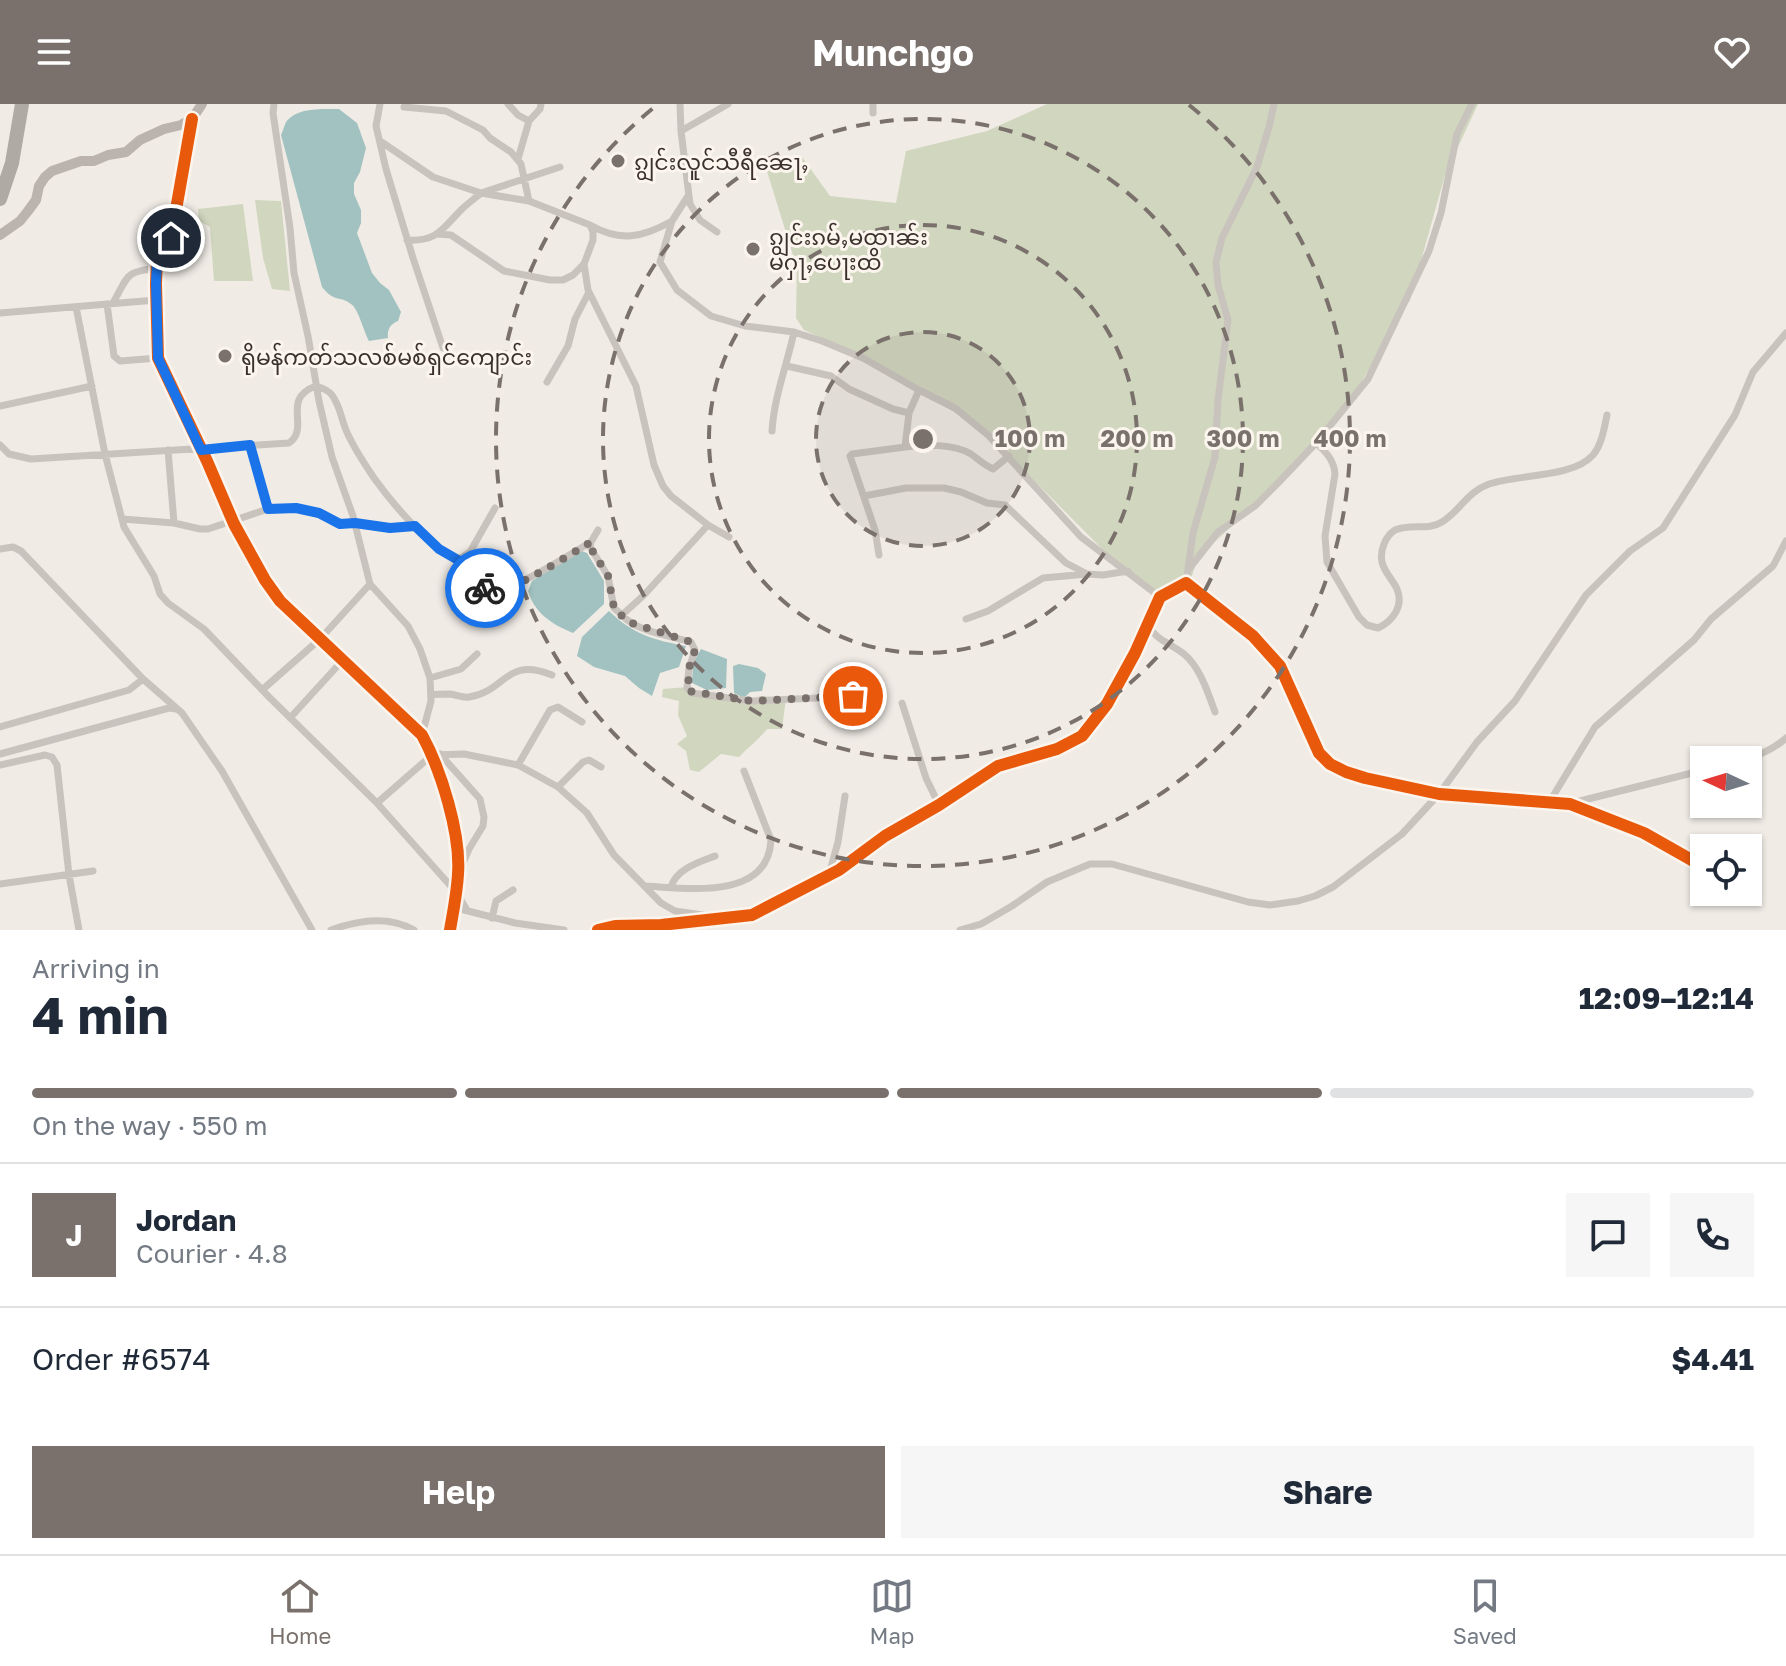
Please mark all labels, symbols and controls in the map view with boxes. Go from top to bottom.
icon: menu [32,30,76,74]
icon: heart [1710,30,1754,74]
text: Munchgo [812,31,974,74]
place label: ၵျွင်းလူင်သီရီၼေႃႇ [634,147,809,182]
marker: ၵျွင်းလူင်သီရီၼေႃႇ [609,152,627,170]
pin [137,204,205,272]
icon: home [149,216,193,260]
place label: ၵျွင်းၵမ်ႇမထၢၼ်း မႁႃႇပေႃးထိ [769,222,928,280]
marker: ၵျွင်းၵမ်ႇမထၢၼ်း မႁႃႇပေႃးထိ [744,240,762,258]
place label: ရိုမန်ကတ်သလစ်မစ်ရှင်ကျောင်း [241,342,532,376]
marker: ရိုမန်ကတ်သလစ်မစ်ရှင်ကျောင်း [216,347,234,365]
text: 100 m [995,423,1065,452]
text: 200 m [1101,423,1173,452]
text: 300 m [1207,423,1279,452]
text: 400 m [1313,423,1387,452]
centre of rings [909,425,937,453]
courier [445,548,525,628]
icon: bike [463,566,507,610]
pin [819,662,887,730]
icon: bag [831,674,875,718]
north arrow [1690,746,1762,818]
map controls [1690,746,1762,906]
button: locate [1690,834,1762,906]
text: Arriving in [32,953,160,984]
text: 12:09–12:14 [1579,980,1754,1016]
text: 4 min [32,983,169,1045]
text: On the way · 550 m [32,1110,268,1141]
button: chat [1566,1193,1650,1277]
button: phone [1670,1193,1754,1277]
text: Jordan [136,1202,236,1238]
text: J [65,1217,83,1253]
text: Courier · 4.8 [136,1238,288,1269]
text: Order #6574 [32,1341,211,1377]
text: $4.41 [1671,1341,1754,1377]
button: Help [32,1446,885,1538]
button: Share [901,1446,1754,1538]
tab: Home [269,1574,331,1649]
tab: Map [870,1574,914,1649]
tab: Saved [1453,1574,1517,1649]

